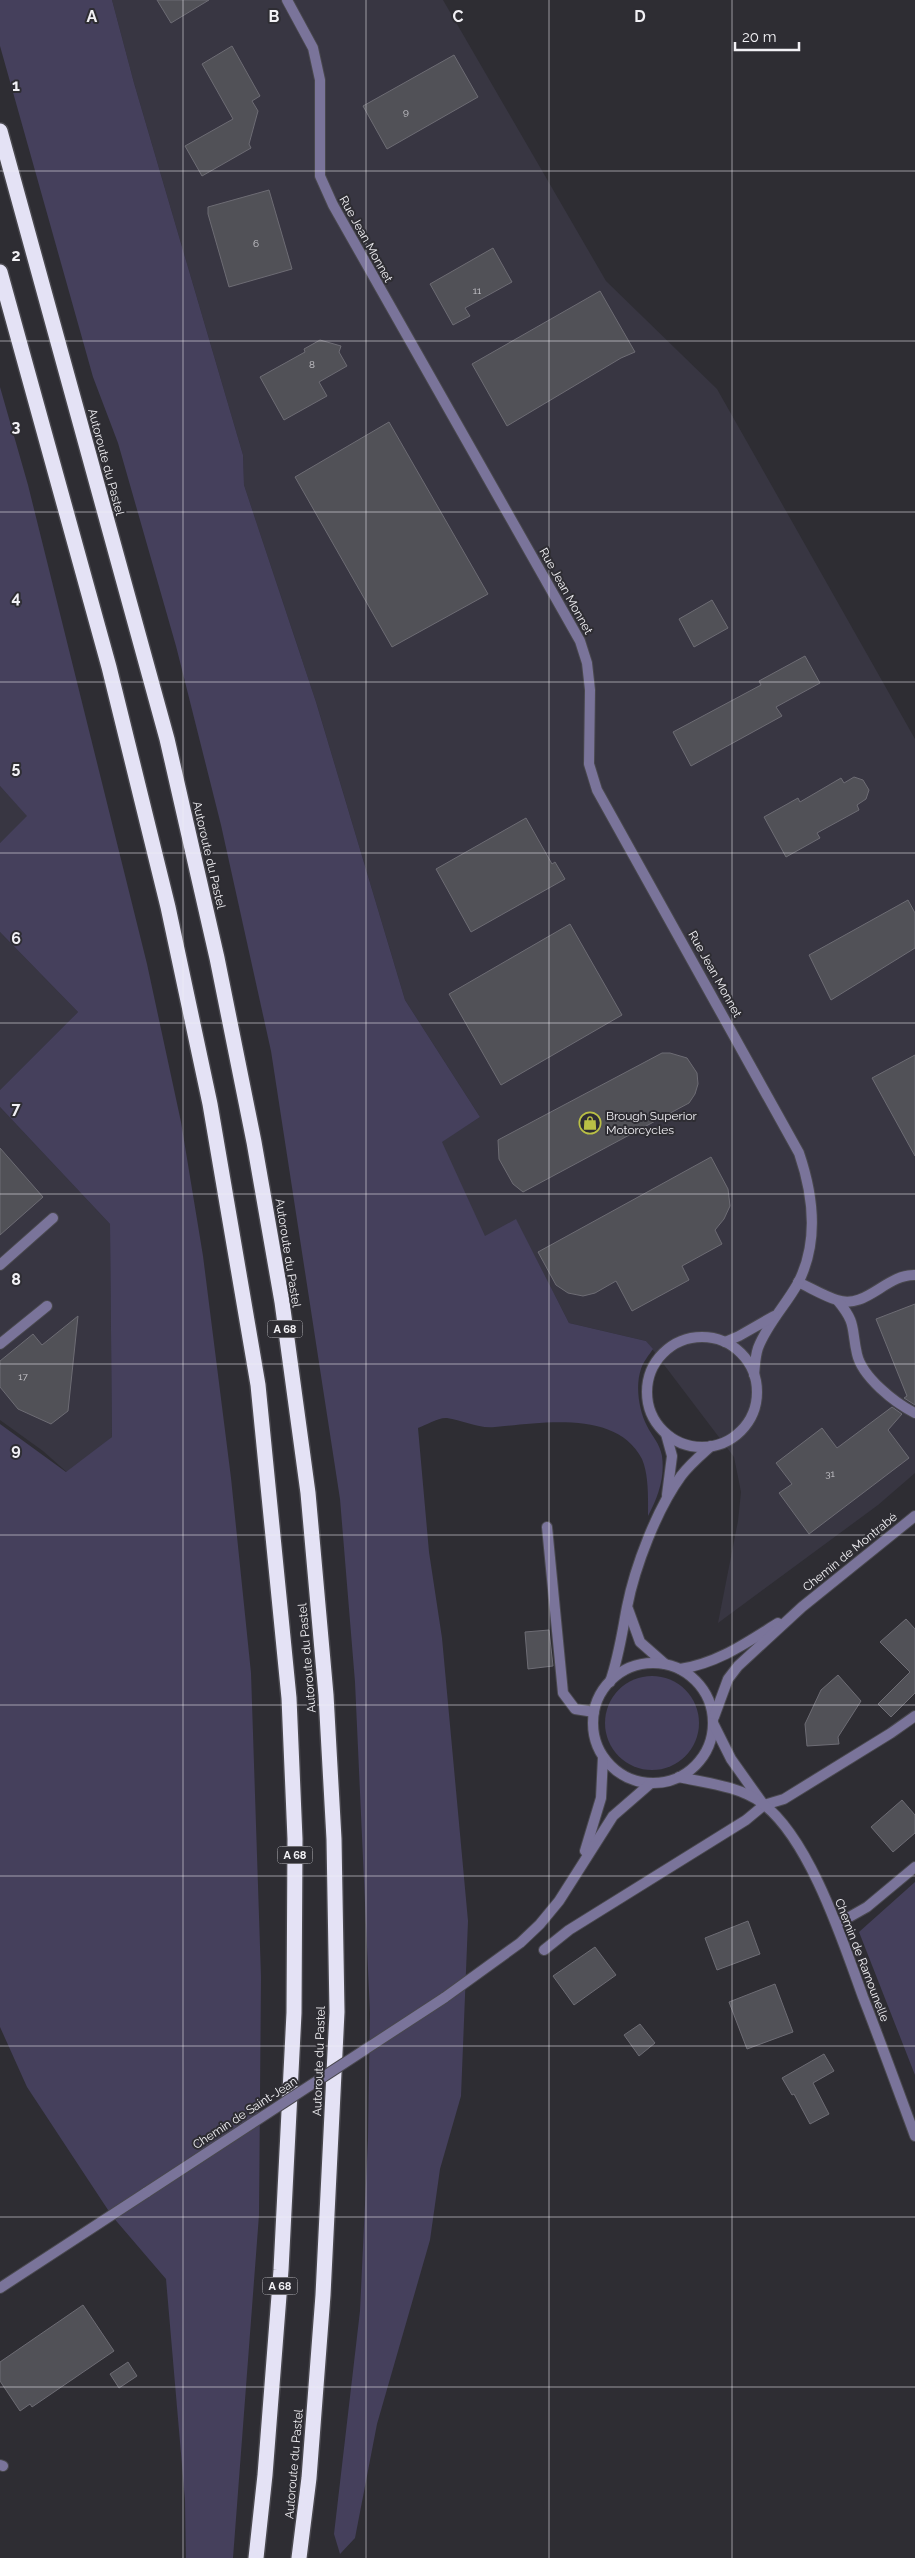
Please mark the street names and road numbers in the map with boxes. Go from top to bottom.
street label: Rue Jean Monnet [336,193,396,285]
street label: Autoroute du Pastel [85,407,127,518]
street label: Rue Jean Monnet [536,545,596,637]
street label: Autoroute du Pastel [190,800,228,911]
street label: Rue Jean Monnet [685,928,745,1020]
street label: Autoroute du Pastel [272,1198,304,1309]
road number: A 68 [268,1320,302,1338]
street label: Chemin de Montrabé [800,1510,900,1594]
street label: Autoroute du Pastel [295,1602,319,1713]
road number: A 68 [278,1846,312,1864]
street label: Chemin de Ramounelle [832,1896,892,2024]
street label: Autoroute du Pastel [310,2005,328,2116]
street label: Chemin de Saint-Jean [190,2074,300,2152]
road number: A 68 [262,2278,298,2294]
street label: Autoroute du Pastel [282,2408,306,2519]

